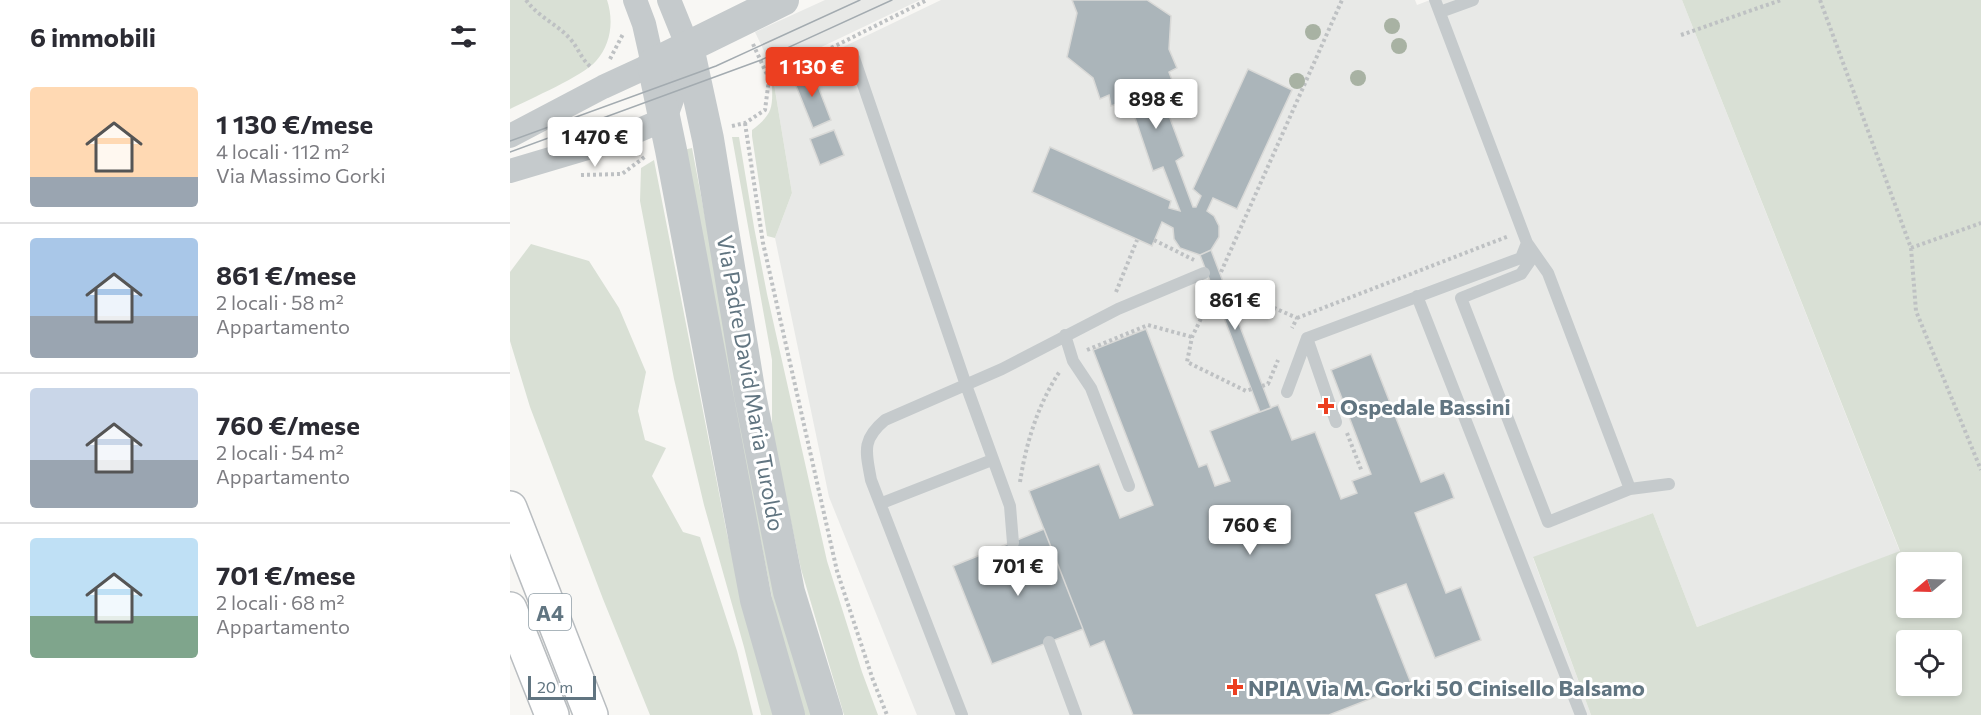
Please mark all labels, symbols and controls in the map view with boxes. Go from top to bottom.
icon: filters [447,20,480,53]
text: 6 immobili [30,21,156,52]
pin: 1 130 € [757,47,867,98]
text: 1 130 € [780,54,844,78]
pin: 898 € [1114,79,1198,130]
text: 898 € [1129,86,1183,110]
text: 1 130 €/mese [216,108,373,139]
icon: home [78,111,150,183]
pin: 1 470 € [540,117,650,168]
text: 1 470 € [562,124,628,148]
text: 4 locali · 112 m² [216,139,349,163]
text: Via Massimo Gorki [216,163,386,187]
street label: Via Padre David Maria Turoldo [712,233,790,533]
text: 861 €/mese [216,259,356,290]
icon: home [78,262,150,334]
pin: 861 € [1193,280,1277,331]
text: 861 € [1209,287,1261,311]
text: 2 locali · 58 m² [216,290,344,314]
text: Appartamento [216,314,350,338]
place label: Ospedale Bassini [1340,393,1511,420]
marker: Ospedale Bassini [1317,397,1335,415]
text: 760 €/mese [216,409,360,440]
icon: home [78,412,150,484]
text: 2 locali · 54 m² [216,440,344,464]
text: Appartamento [216,464,350,488]
pin: 760 € [1208,505,1292,556]
text: 760 € [1223,512,1277,536]
pin: 701 € [976,546,1060,597]
north arrow [1896,552,1962,618]
map controls [1896,552,1962,696]
text: 701 € [992,553,1044,577]
text: 701 €/mese [216,559,356,590]
icon: home [78,562,150,634]
text: 2 locali · 68 m² [216,590,345,614]
road number: A4 [529,594,571,630]
text: Appartamento [216,614,350,638]
button: locate [1896,630,1962,696]
scale bar [528,673,596,700]
place label: NPIA Via M. Gorki 50 Cinisello Balsamo [1248,674,1645,701]
text: 20 m [537,677,573,696]
marker: NPIA Via M. Gorki 50 Cinisello Balsamo [1226,678,1244,696]

